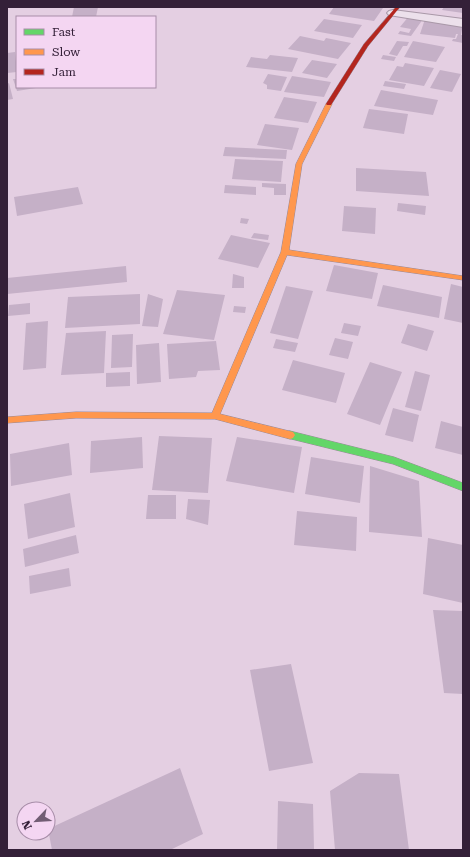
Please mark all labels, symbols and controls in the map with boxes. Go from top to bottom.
legend [16,16,156,88]
text: Fast [52,25,76,39]
text: Slow [52,45,80,59]
text: Jam [52,65,76,79]
north arrow [16,801,56,841]
text: N [19,818,35,832]

